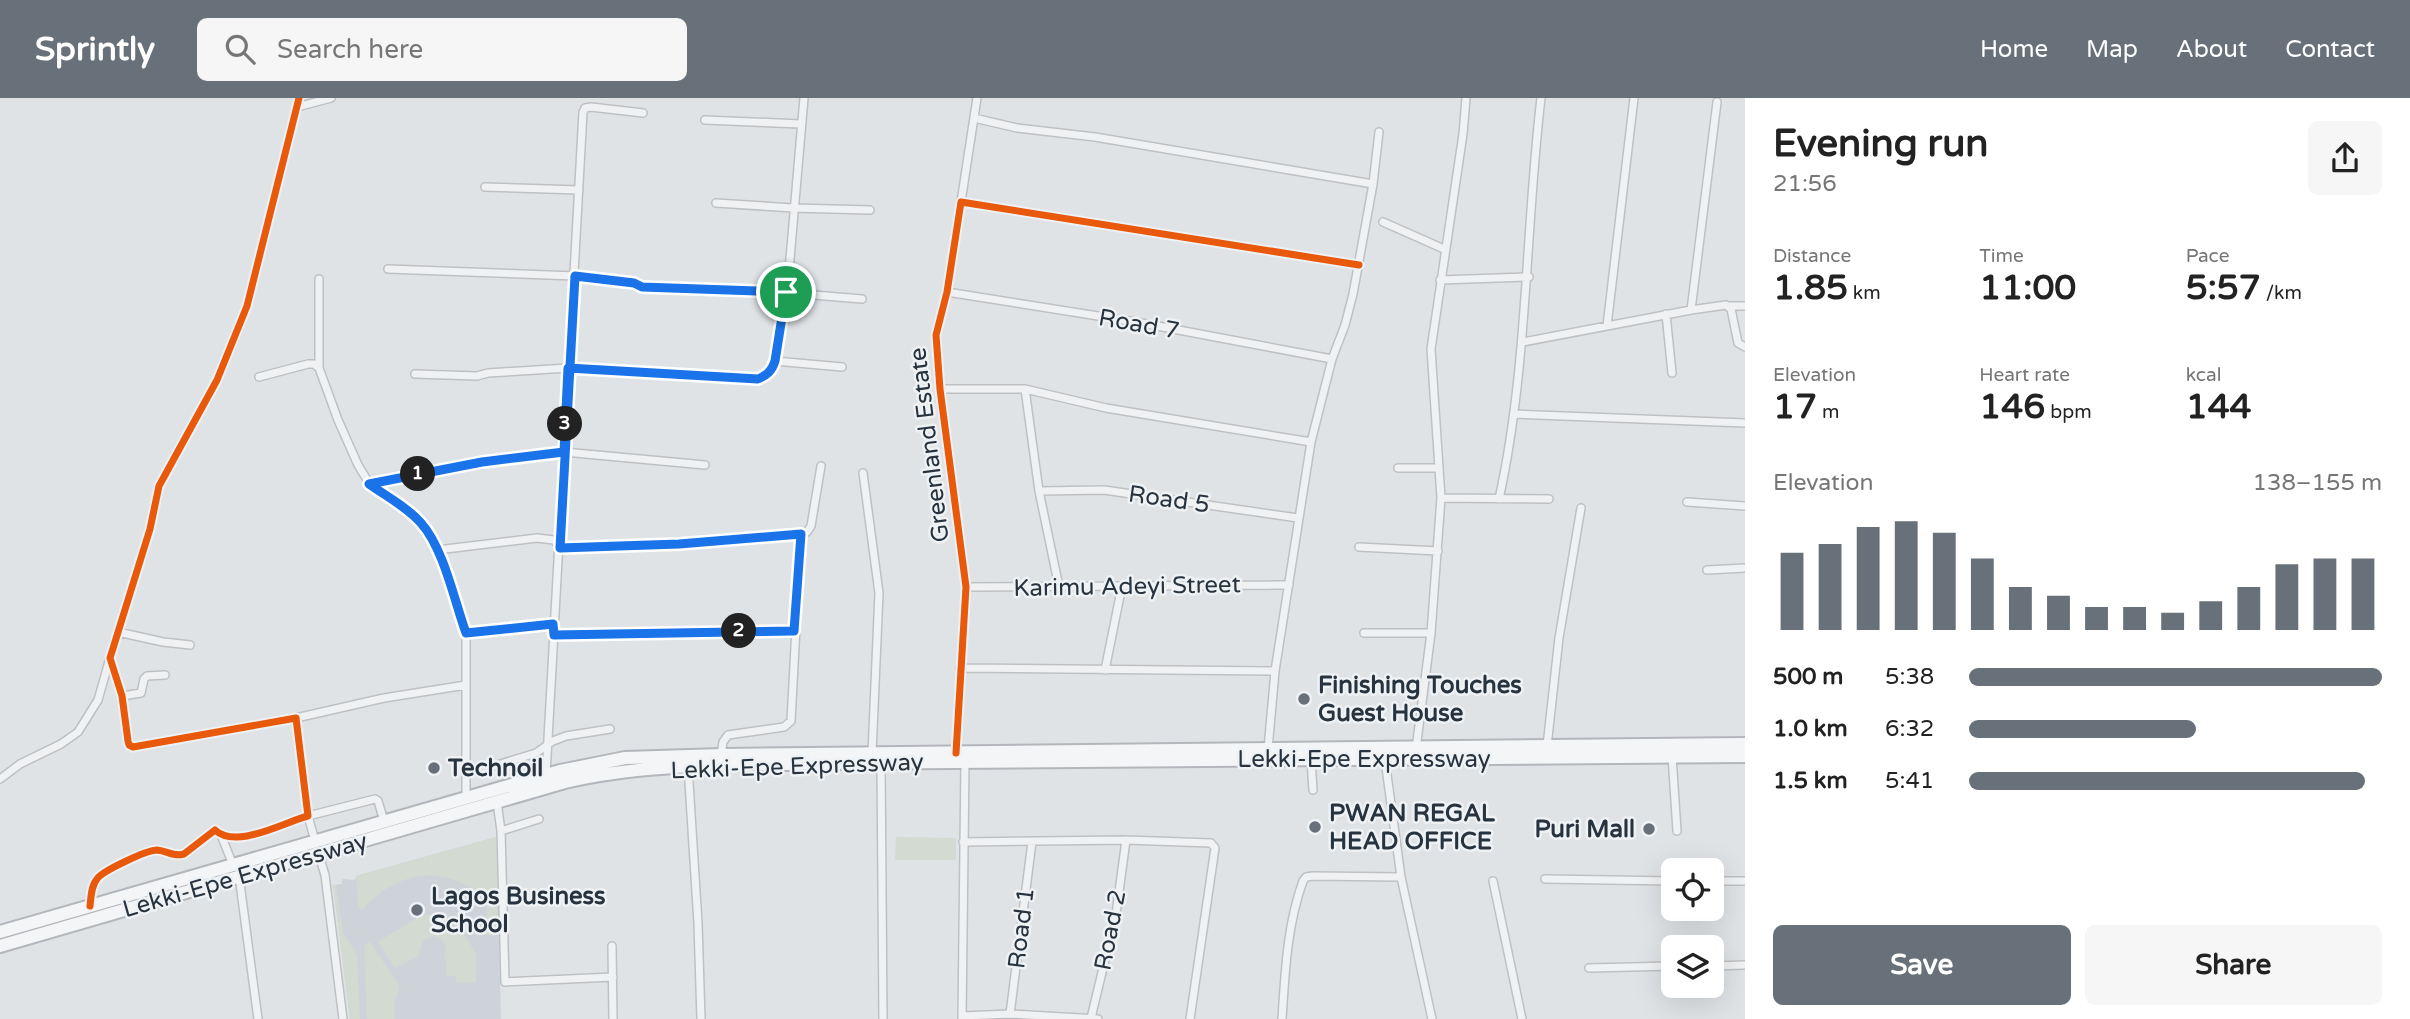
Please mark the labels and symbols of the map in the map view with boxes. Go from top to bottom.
pin [756,262,816,322]
street label: Road 7 [1096,303,1182,346]
street label: Greenland Estate [903,346,956,544]
pin: 3 [548,406,582,442]
pin: 1 [400,456,436,492]
street label: Road 5 [1126,479,1211,520]
street label: Karimu Adeyi Street [1013,570,1241,603]
pin: 2 [722,614,756,648]
place label: Finishing Touches Guest House [1318,671,1522,728]
marker: Finishing Touches Guest House [1296,691,1312,707]
street label: Lekki-Epe Expressway [1237,745,1491,774]
street label: Lekki-Epe Expressway [670,748,924,785]
place label: Technoil [447,754,543,783]
marker: Technoil [426,760,442,776]
place label: PWAN REGAL HEAD OFFICE [1329,799,1495,856]
place label: Puri Mall [1534,815,1635,844]
marker: PWAN REGAL HEAD OFFICE [1307,819,1323,835]
marker: Puri Mall [1641,821,1657,837]
street label: Lekki-Epe Expressway [119,827,371,924]
place label: Lagos Business School [431,882,606,939]
street label: Road 1 [1002,886,1041,970]
street label: Road 2 [1088,887,1133,973]
marker: Lagos Business School [409,902,425,918]

